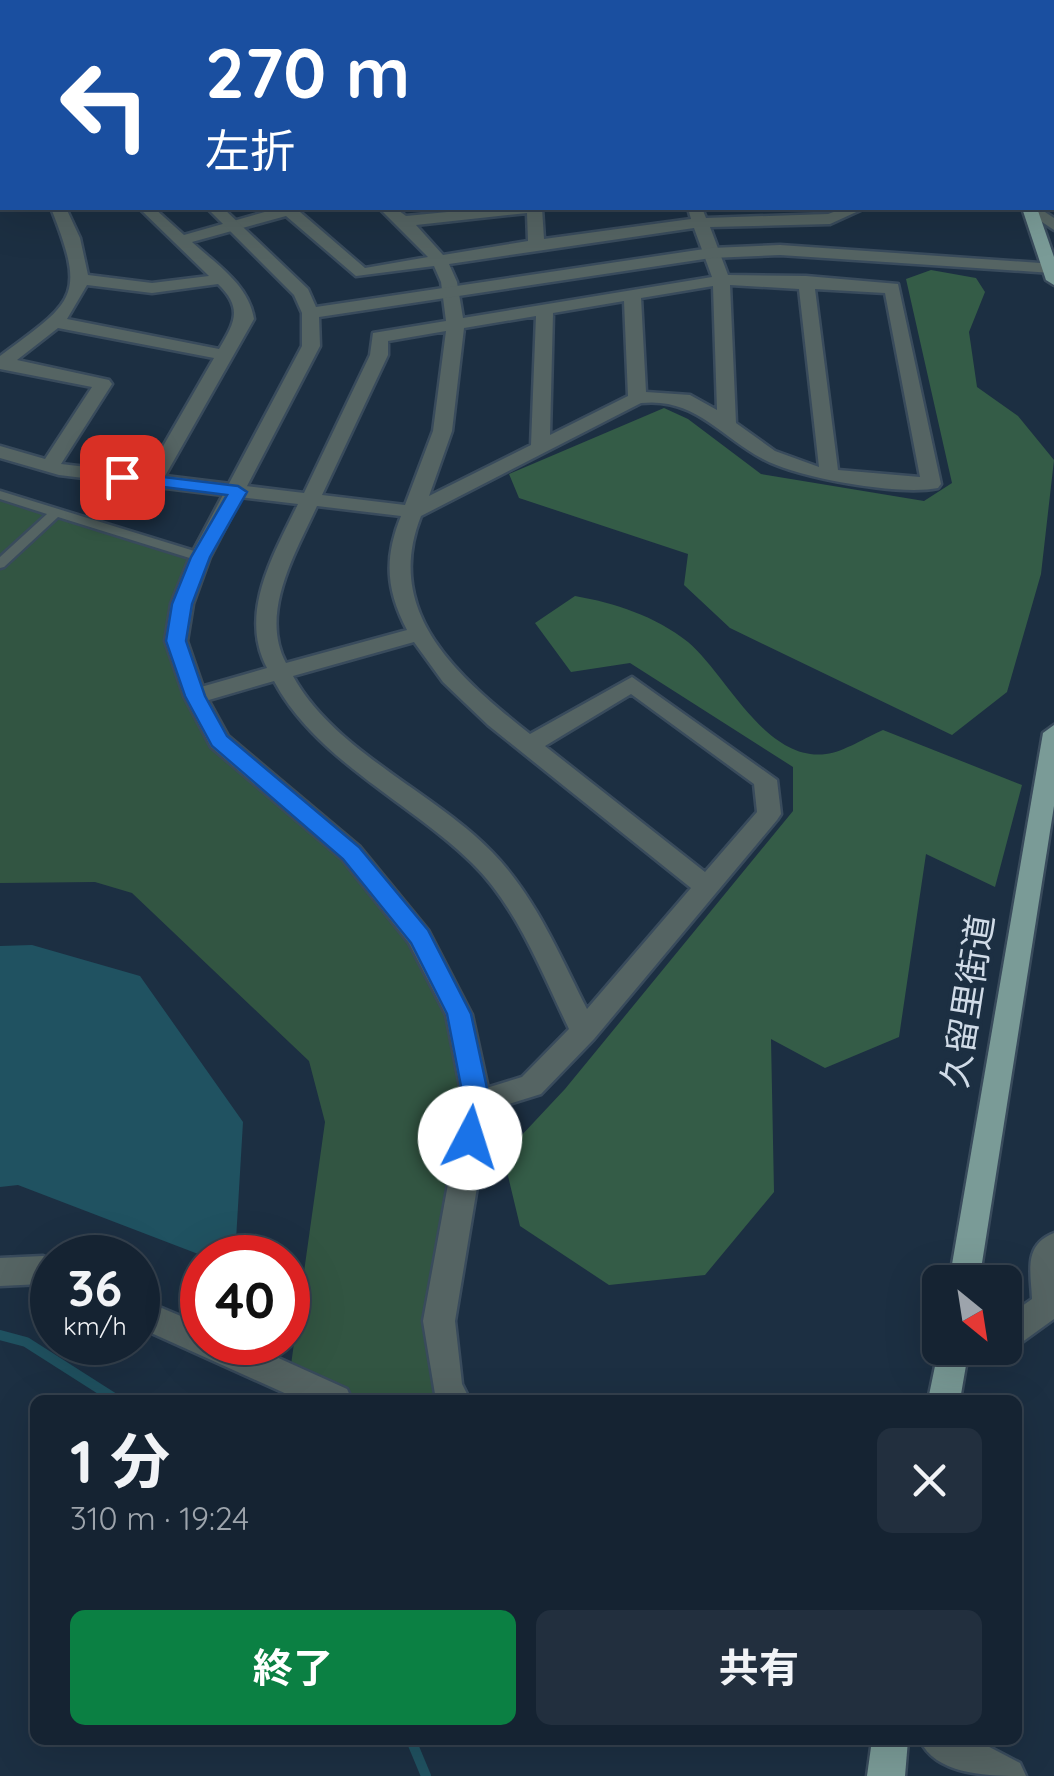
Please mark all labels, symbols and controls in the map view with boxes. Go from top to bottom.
text: 270 m [205,28,410,116]
icon: left [40,40,170,170]
text: 左折 [205,122,295,178]
pin [80,435,165,520]
icon: arrive [95,450,150,505]
street label: 久留里街道 [932,911,1002,1091]
position arrow [418,1086,522,1190]
speed limit sign: 40 [180,1235,310,1365]
text: 36 [68,1256,122,1319]
north arrow [922,1265,1022,1365]
map controls [922,1265,1022,1365]
text: km/h [63,1310,127,1341]
text: 1 分 [70,1423,170,1498]
button: close [877,1428,982,1533]
text: 310 m · 19:24 [70,1498,249,1538]
button: 終了 [70,1610,516,1725]
button: 共有 [536,1610,982,1725]

